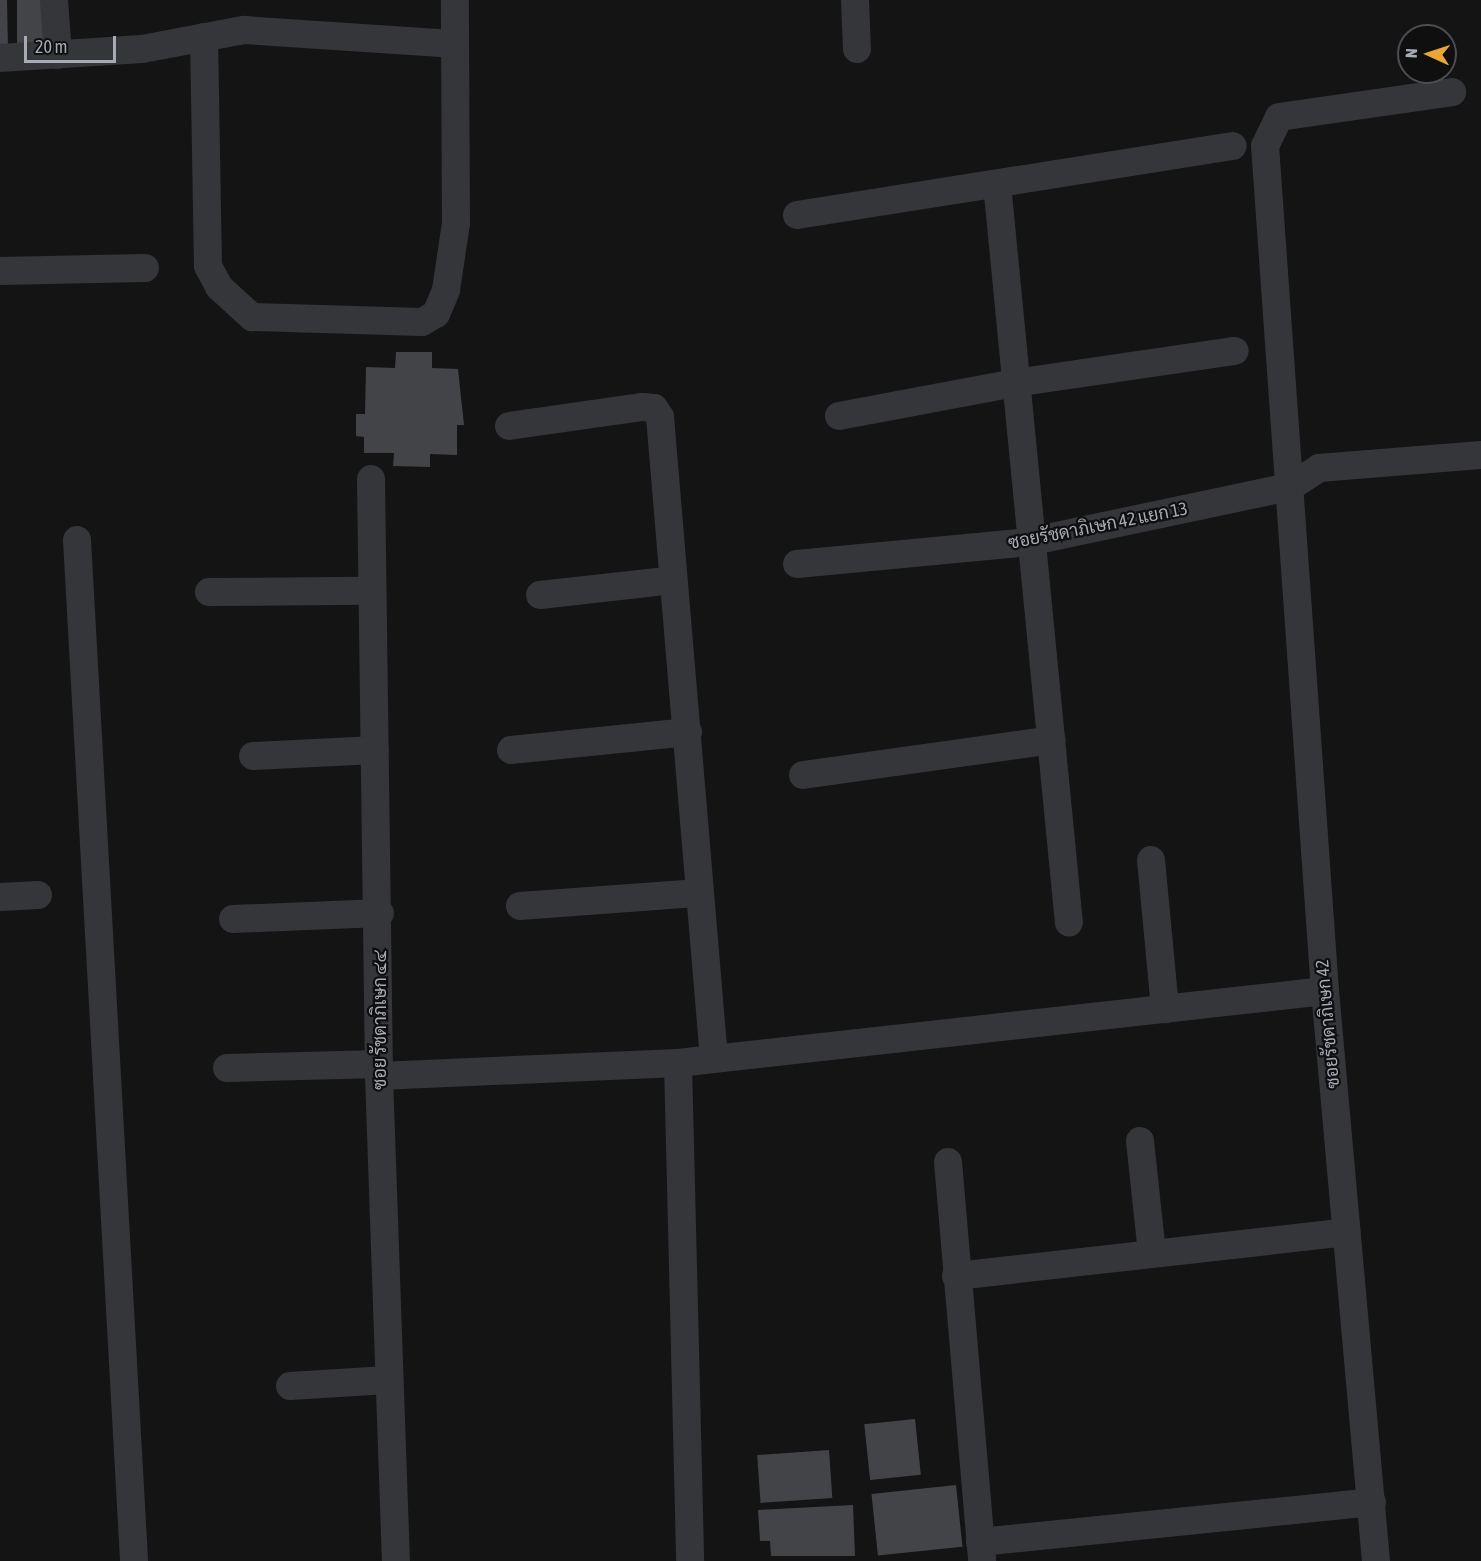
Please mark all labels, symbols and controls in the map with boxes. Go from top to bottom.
scale bar [27,24,118,62]
north arrow [1397,24,1457,84]
text: 20 m [35,36,67,57]
text: N [1402,48,1420,58]
street label: ซอยรัชดาภิเษก 42 แยก 13 [1006,498,1190,554]
street label: ซอย รัชดาภิเษก ๔๔ [369,950,391,1090]
street label: ซอยรัชดาภิเษก 42 [1312,959,1344,1089]

